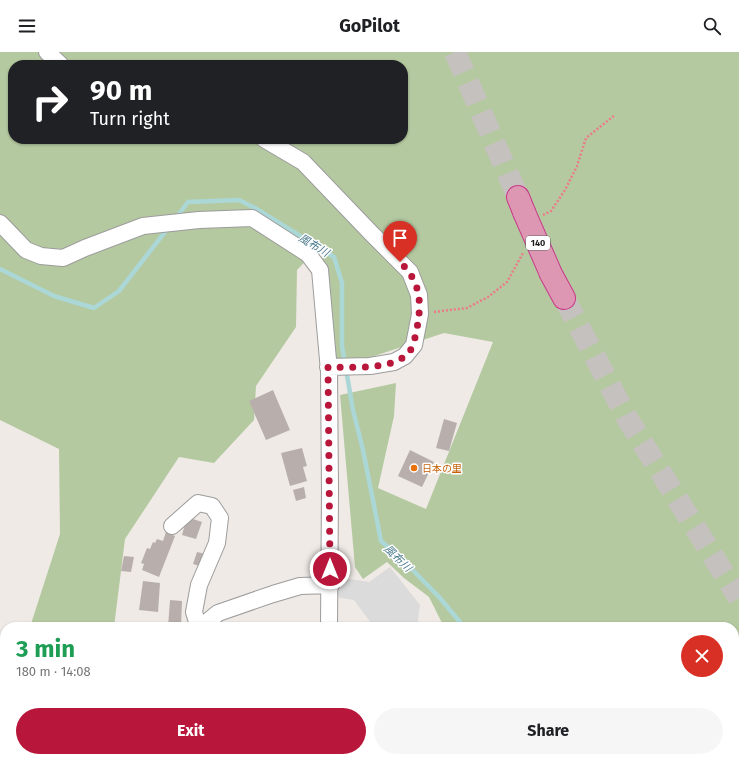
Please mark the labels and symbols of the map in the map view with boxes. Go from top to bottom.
pin [383,221,417,262]
water label: 風布川 [296,231,332,260]
road number: 140 [526,236,550,250]
marker: 日本の里 [409,463,419,473]
place label: 日本の里 [422,463,462,475]
water label: 風布川 [381,542,415,575]
position arrow [309,548,351,590]

